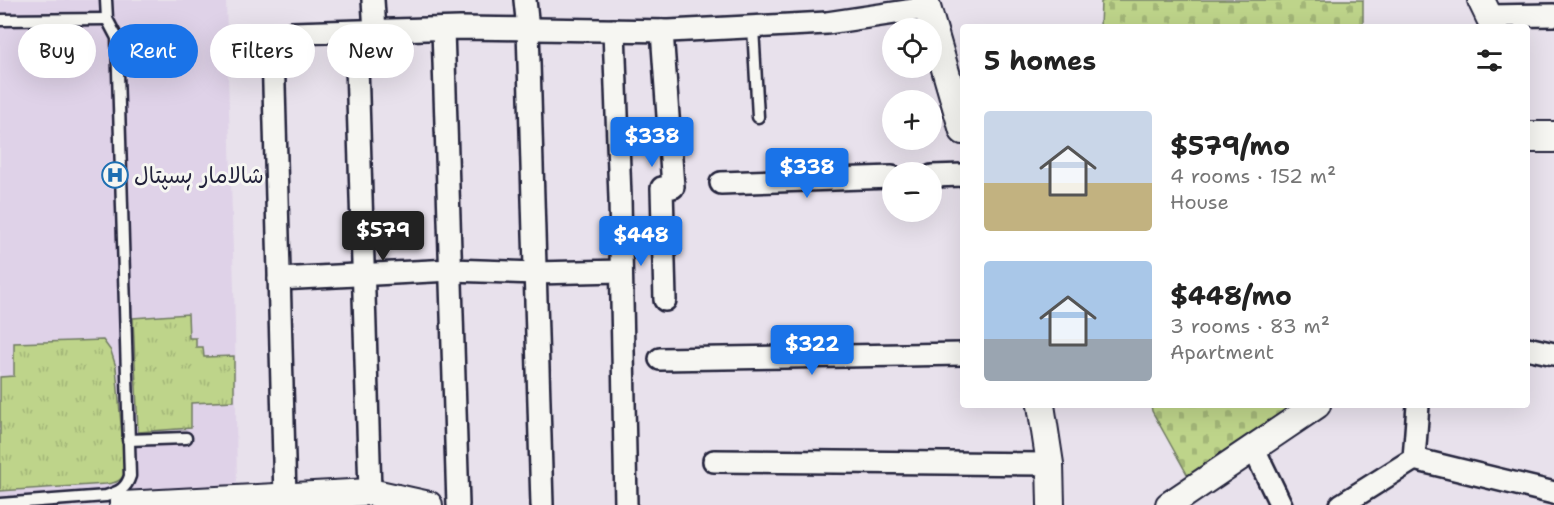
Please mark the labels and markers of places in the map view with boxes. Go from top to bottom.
pin: $338 [616,117,688,168]
pin: $338 [771,148,843,199]
hospital icon: شالامار ہسپتال [100,160,130,190]
place label: شالامار ہسپتال [134,161,264,191]
pin: $579 [347,211,419,262]
pin: $448 [605,216,677,267]
pin: $322 [776,325,848,376]

